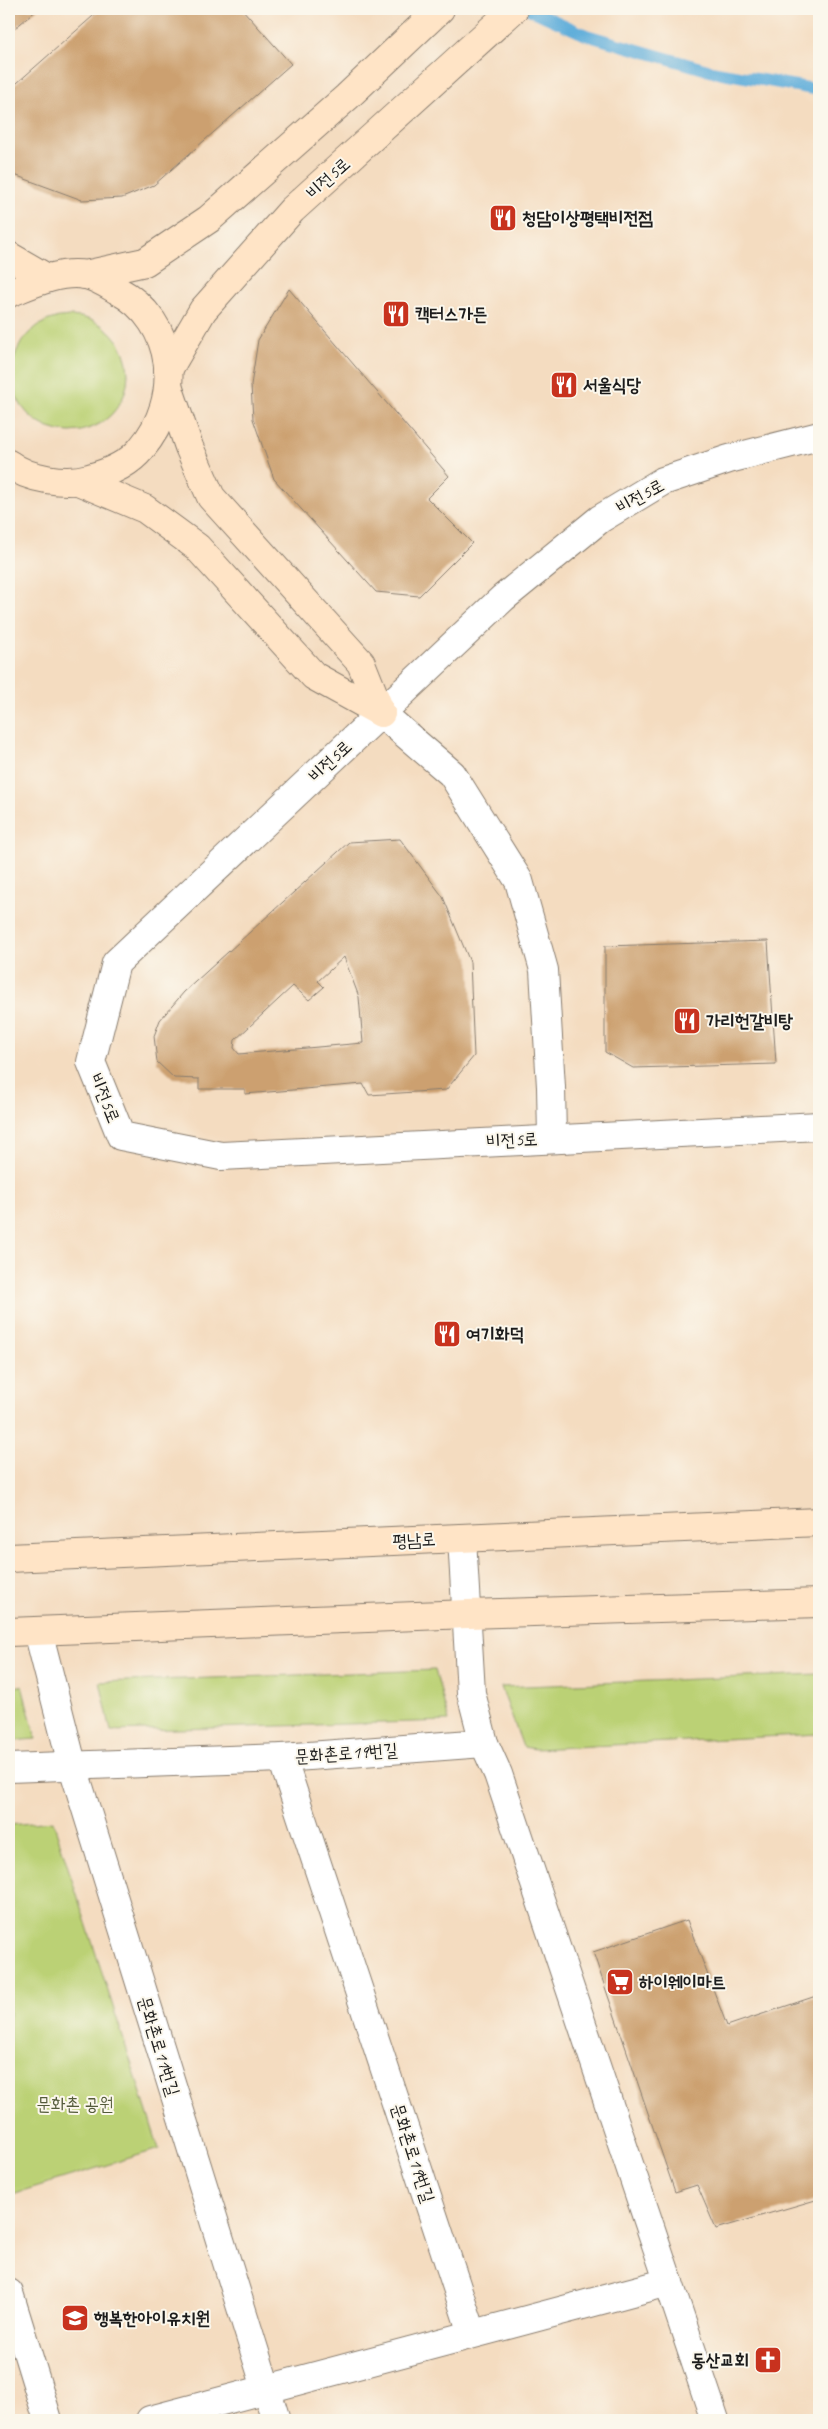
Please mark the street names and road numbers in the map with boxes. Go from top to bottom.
street label: 비전5로 [301,153,355,203]
street label: 비전5로 [612,474,668,518]
street label: 비전5로 [304,735,356,787]
street label: 비전5로 [85,1070,125,1126]
street label: 비전5로 [486,1128,538,1152]
street label: 평남로 [392,1528,436,1552]
street label: 문화촌로19번길 [294,1738,399,1768]
street label: 문화촌로11번길 [133,1993,185,2099]
street label: 문화촌로19번길 [387,2101,440,2206]

